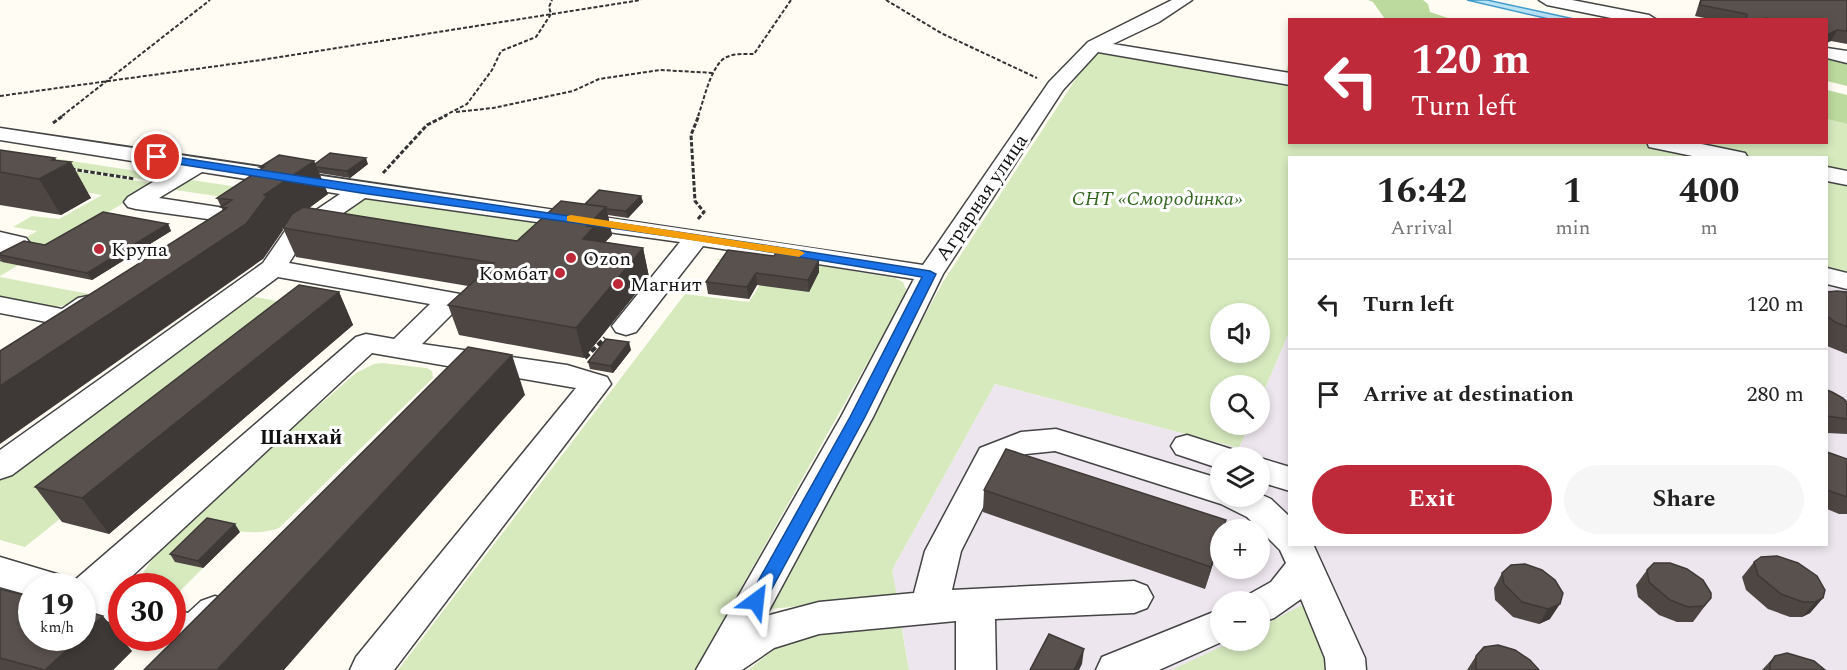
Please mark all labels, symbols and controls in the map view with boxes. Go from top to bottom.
text: 120 m [1411,29,1530,92]
icon: left [1312,42,1390,120]
text: Turn left [1411,86,1517,128]
street label: Аграрная улица [928,128,1036,267]
pin [131,131,182,182]
icon: arrive [140,140,173,173]
text: 16:42 [1376,164,1467,219]
text: 1 [1563,164,1583,219]
text: 400 [1679,164,1739,219]
park label: СНТ «Смородинка» [1072,184,1243,214]
text: Arrival [1391,213,1453,243]
text: min [1555,213,1590,243]
text: m [1701,213,1718,243]
place label: Крупа [111,235,168,265]
marker: Крупа [92,242,106,256]
place label: Ozon [583,244,631,274]
marker: Ozon [564,251,578,265]
place label: Комбат [479,259,548,289]
marker: Комбат [553,266,567,280]
place label: Магнит [630,270,702,300]
marker: Магнит [611,277,625,291]
icon: left [1312,288,1345,321]
text: Turn left [1363,288,1455,321]
text: 120 m [1747,288,1804,321]
map controls [1210,303,1270,651]
button: sound [1210,303,1270,363]
button: search [1210,375,1270,435]
icon: arrive [1312,378,1345,411]
text: Arrive at destination [1363,378,1574,411]
text: 280 m [1747,378,1804,411]
district label: Шанхай [260,422,342,454]
button: layers [1210,447,1270,507]
button: Exit [1312,465,1552,534]
button: Share [1564,465,1804,534]
button: + [1210,519,1270,579]
position arrow [724,569,788,633]
speed limit sign: 30 [108,573,186,651]
text: 19 [40,582,74,628]
button: − [1210,591,1270,651]
text: km/h [40,616,74,639]

